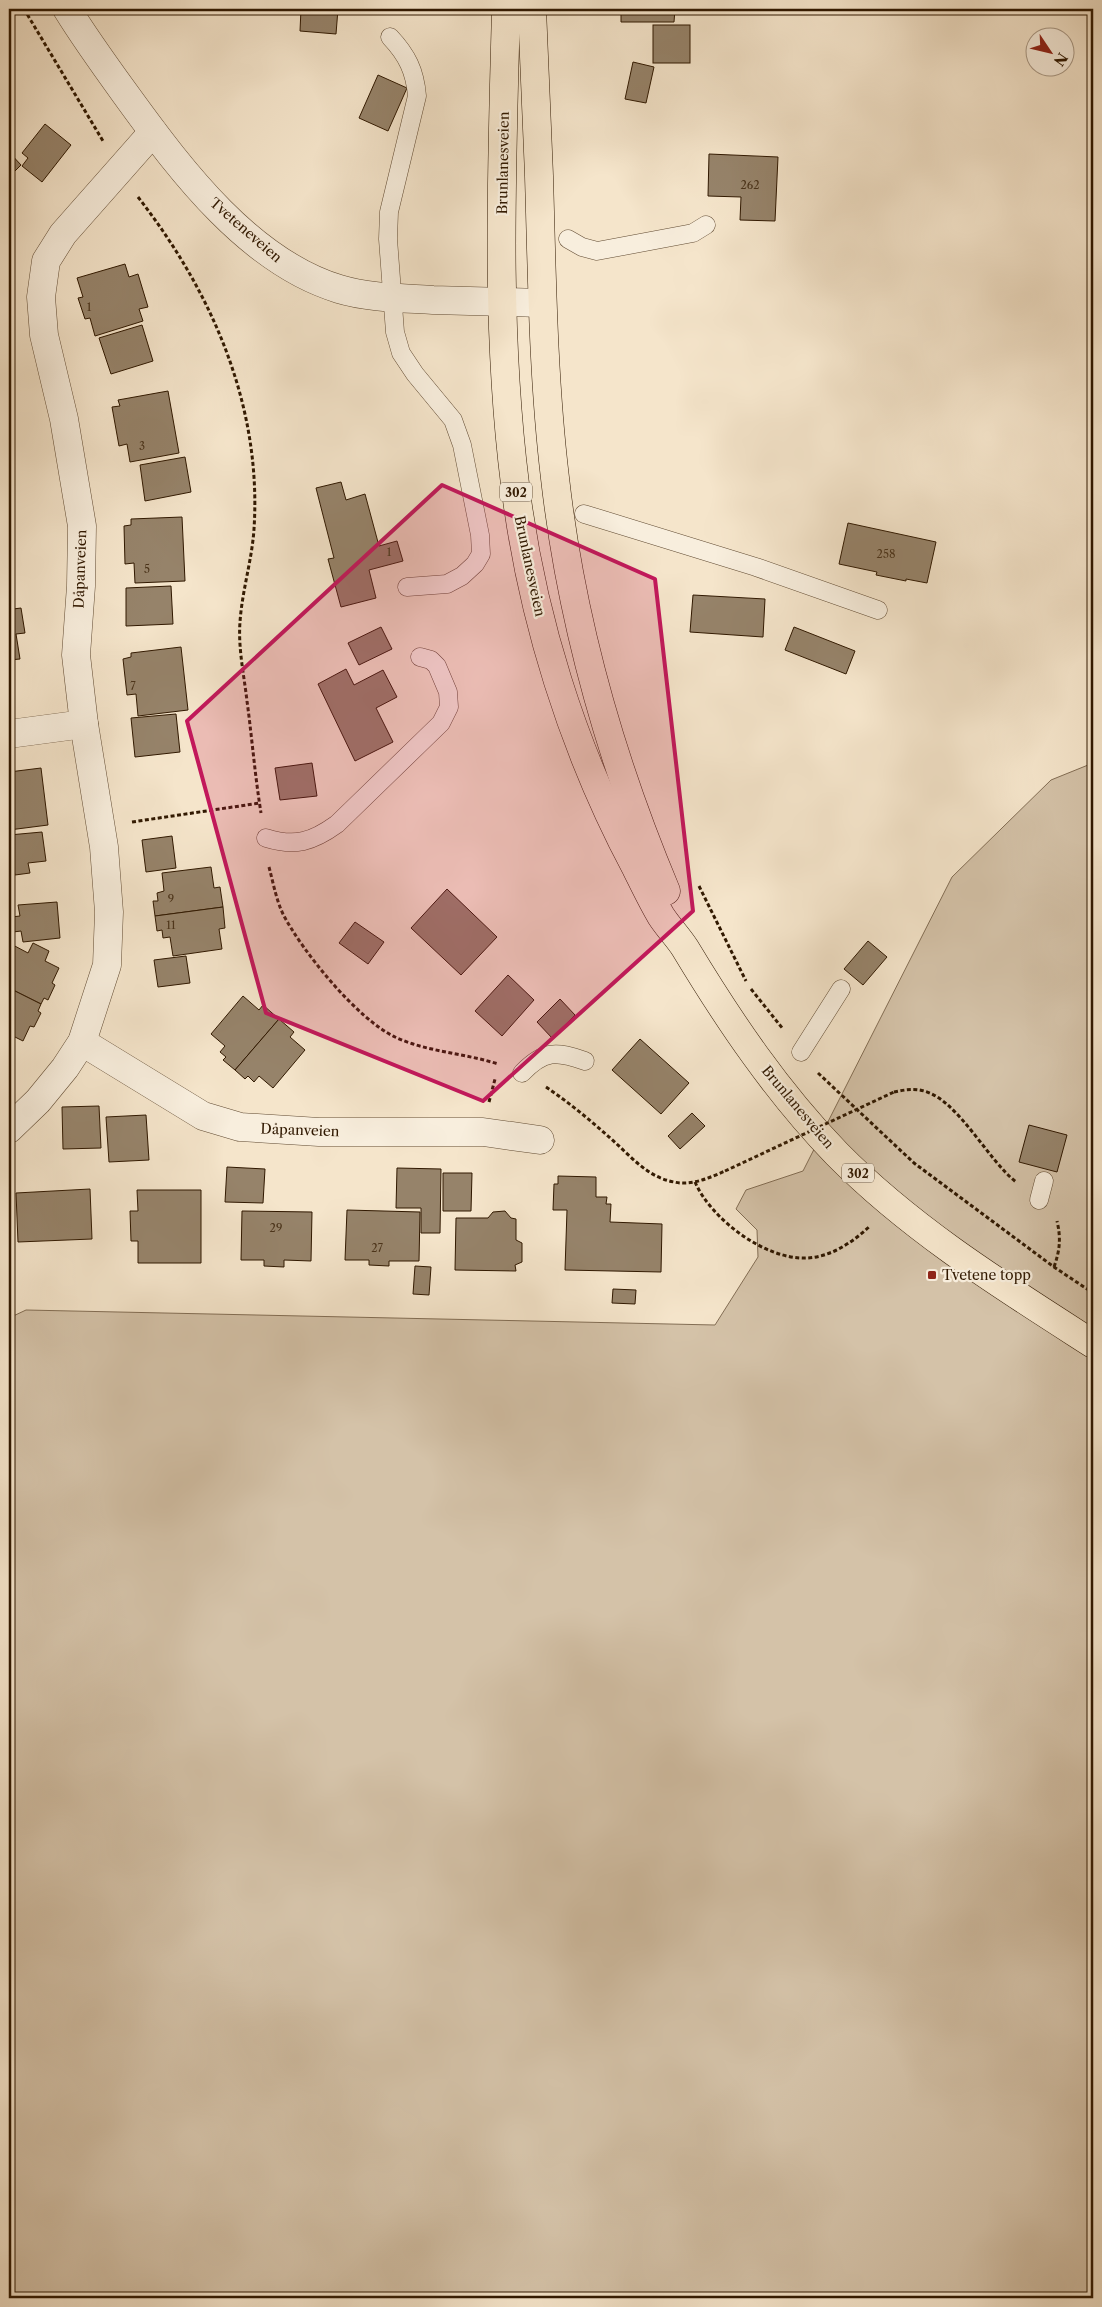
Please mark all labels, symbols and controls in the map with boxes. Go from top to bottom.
north arrow [1024,28,1074,78]
text: N [1050,49,1072,70]
street label: Brunlanesveien [493,111,513,215]
house number: 262 [740,178,760,192]
street label: Tveteneveien [206,194,286,266]
house number: 1 [87,300,92,314]
house number: 3 [139,439,145,453]
road number: 302 [500,482,532,502]
street label: Brunlanesveien [510,514,550,618]
street label: Dåpanveien [70,529,90,609]
house number: 1 [387,545,392,559]
house number: 258 [877,547,895,561]
house number: 5 [144,562,150,576]
house number: 7 [130,679,136,693]
house number: 9 [168,892,174,906]
house number: 11 [166,918,176,932]
street label: Brunlanesveien [758,1062,838,1152]
street label: Dåpanveien [260,1120,340,1140]
road number: 302 [842,1164,874,1182]
house number: 29 [270,1221,282,1235]
house number: 27 [371,1241,383,1255]
place label: Tvetene topp [942,1266,1031,1284]
marker: Tvetene topp [926,1269,938,1281]

